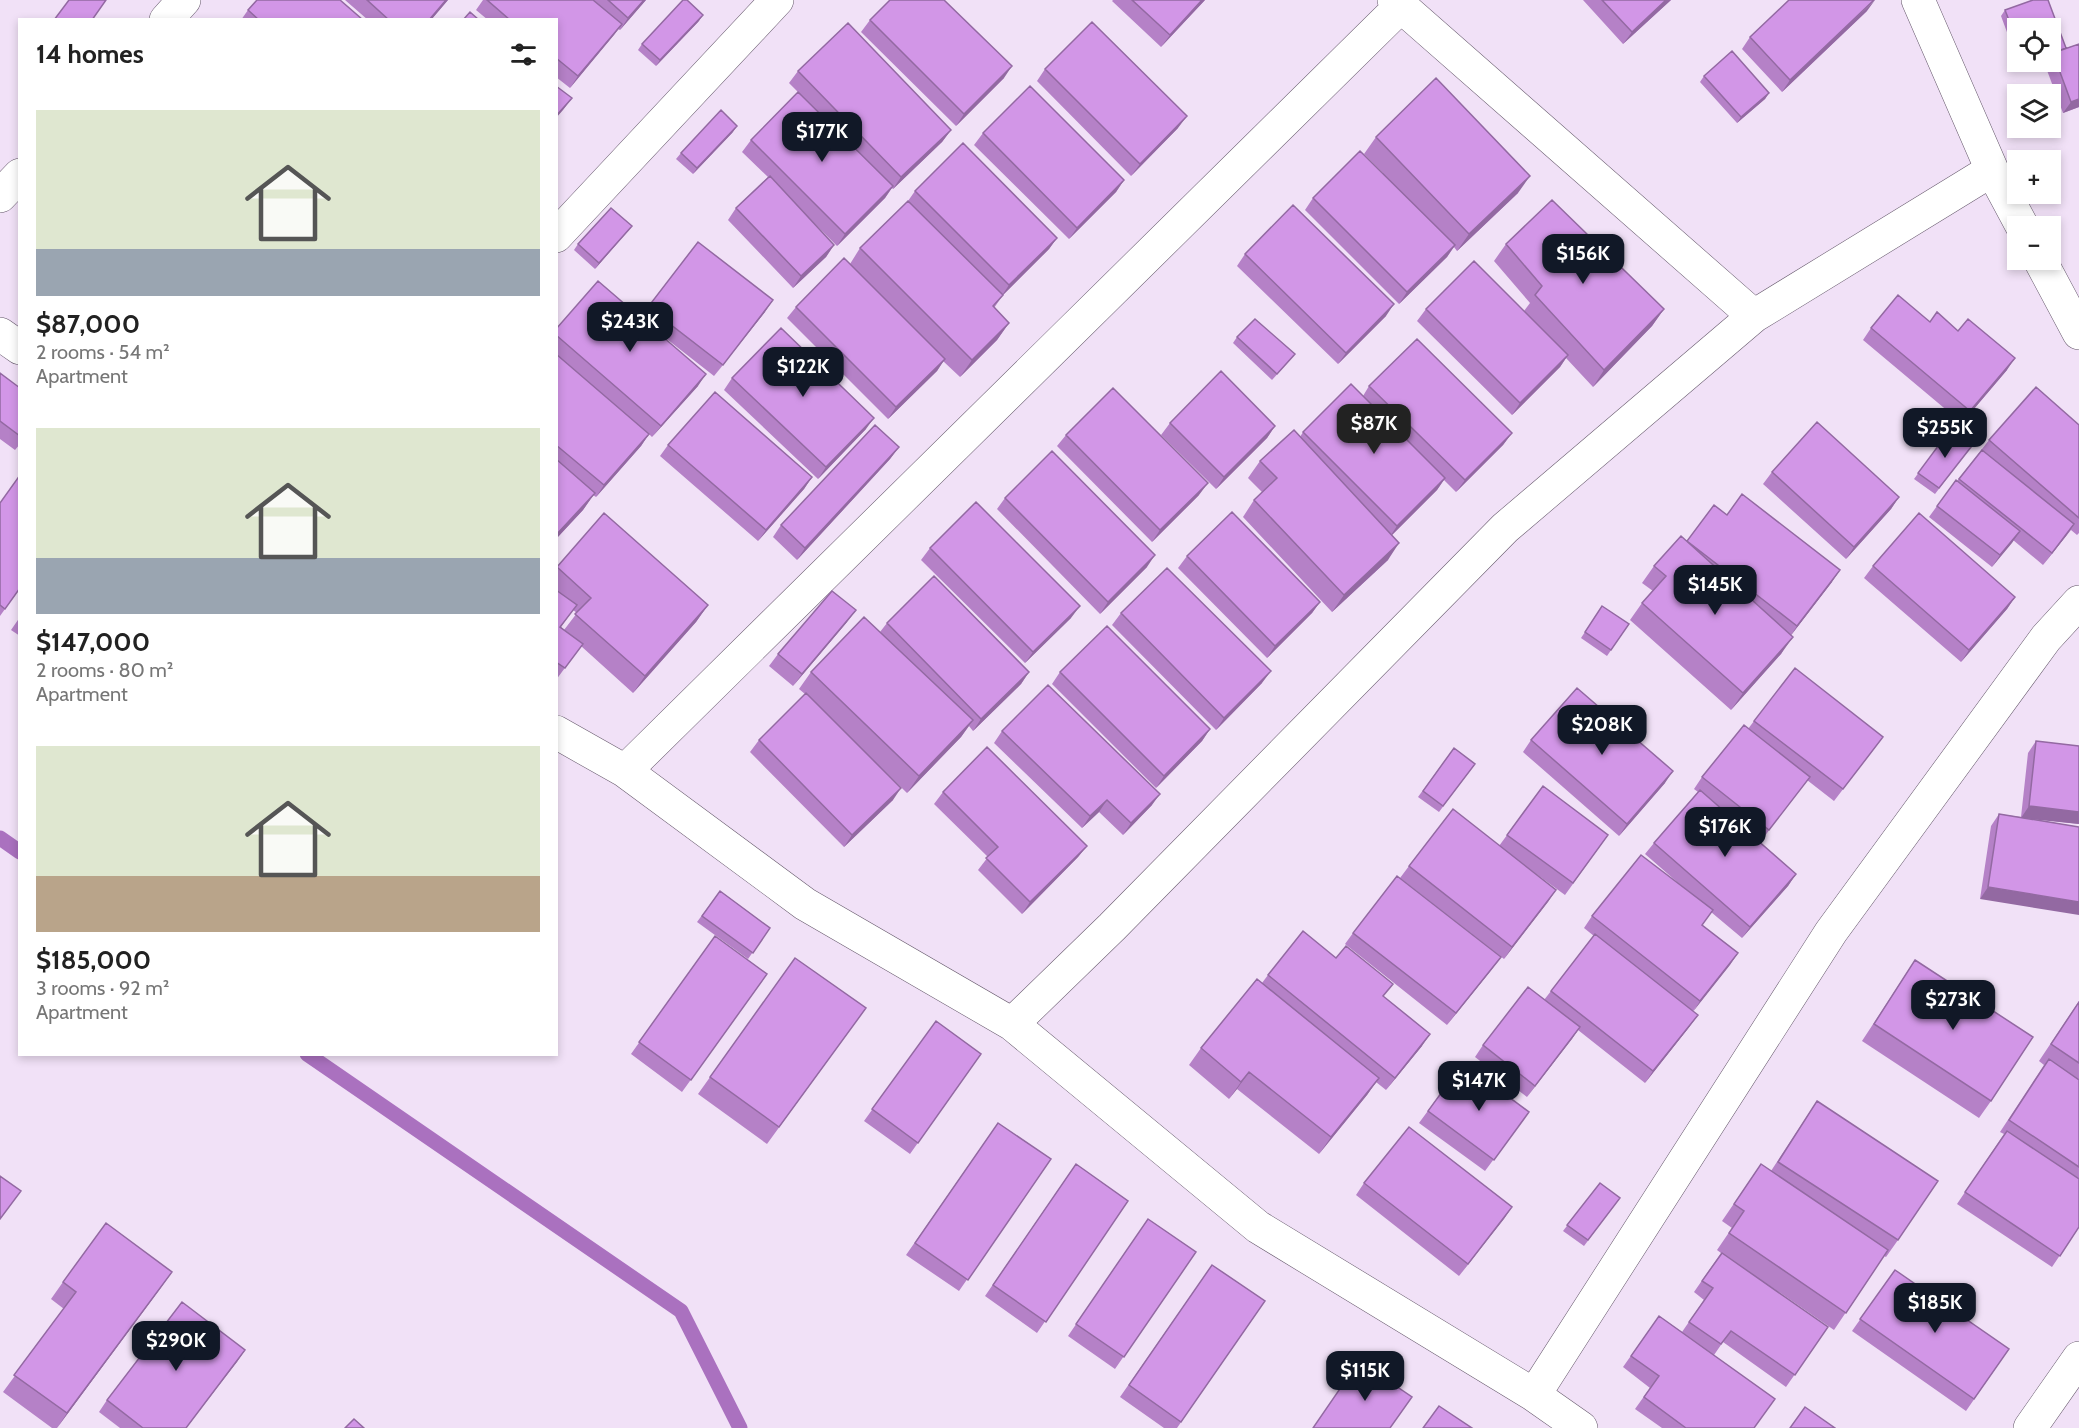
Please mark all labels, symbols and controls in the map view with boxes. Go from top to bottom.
map controls [2007,18,2061,270]
button: locate [2007,18,2061,72]
text: 14 homes [36,38,144,70]
icon: filters [507,38,540,71]
button: layers [2007,84,2061,138]
pin: $177K [780,112,864,163]
text: $177K [796,119,848,143]
icon: home [234,149,342,257]
button: + [2007,150,2061,204]
button: − [2007,216,2061,270]
pin: $156K [1541,234,1625,285]
text: $156K [1556,241,1610,265]
pin: $243K [588,302,672,353]
text: $87,000 [36,308,140,340]
text: $243K [601,309,659,333]
text: 2 rooms · 54 m² [36,340,170,364]
pin: $122K [761,347,845,398]
text: $122K [777,354,829,378]
text: Apartment [36,364,128,388]
pin: $87K [1338,404,1410,455]
pin: $255K [1903,408,1987,459]
text: $87K [1351,411,1397,435]
text: $255K [1917,415,1973,439]
icon: home [234,467,342,575]
pin: $145K [1673,565,1757,616]
text: $145K [1688,572,1742,596]
text: $147,000 [36,626,150,658]
text: 2 rooms · 80 m² [36,658,173,682]
text: Apartment [36,682,128,706]
pin: $208K [1560,705,1644,756]
text: $208K [1572,712,1632,736]
icon: home [234,785,342,893]
pin: $176K [1683,807,1767,858]
text: $176K [1699,814,1751,838]
text: $185,000 [36,944,151,976]
text: 3 rooms · 92 m² [36,976,169,1000]
pin: $273K [1911,980,1995,1031]
text: $273K [1925,987,1981,1011]
text: Apartment [36,1000,128,1024]
pin: $147K [1437,1061,1521,1112]
text: $147K [1452,1068,1506,1092]
pin: $185K [1893,1283,1977,1334]
text: $185K [1908,1290,1962,1314]
pin: $290K [134,1321,218,1372]
text: $290K [146,1328,206,1352]
pin: $115K [1323,1351,1407,1402]
text: $115K [1340,1358,1390,1382]

